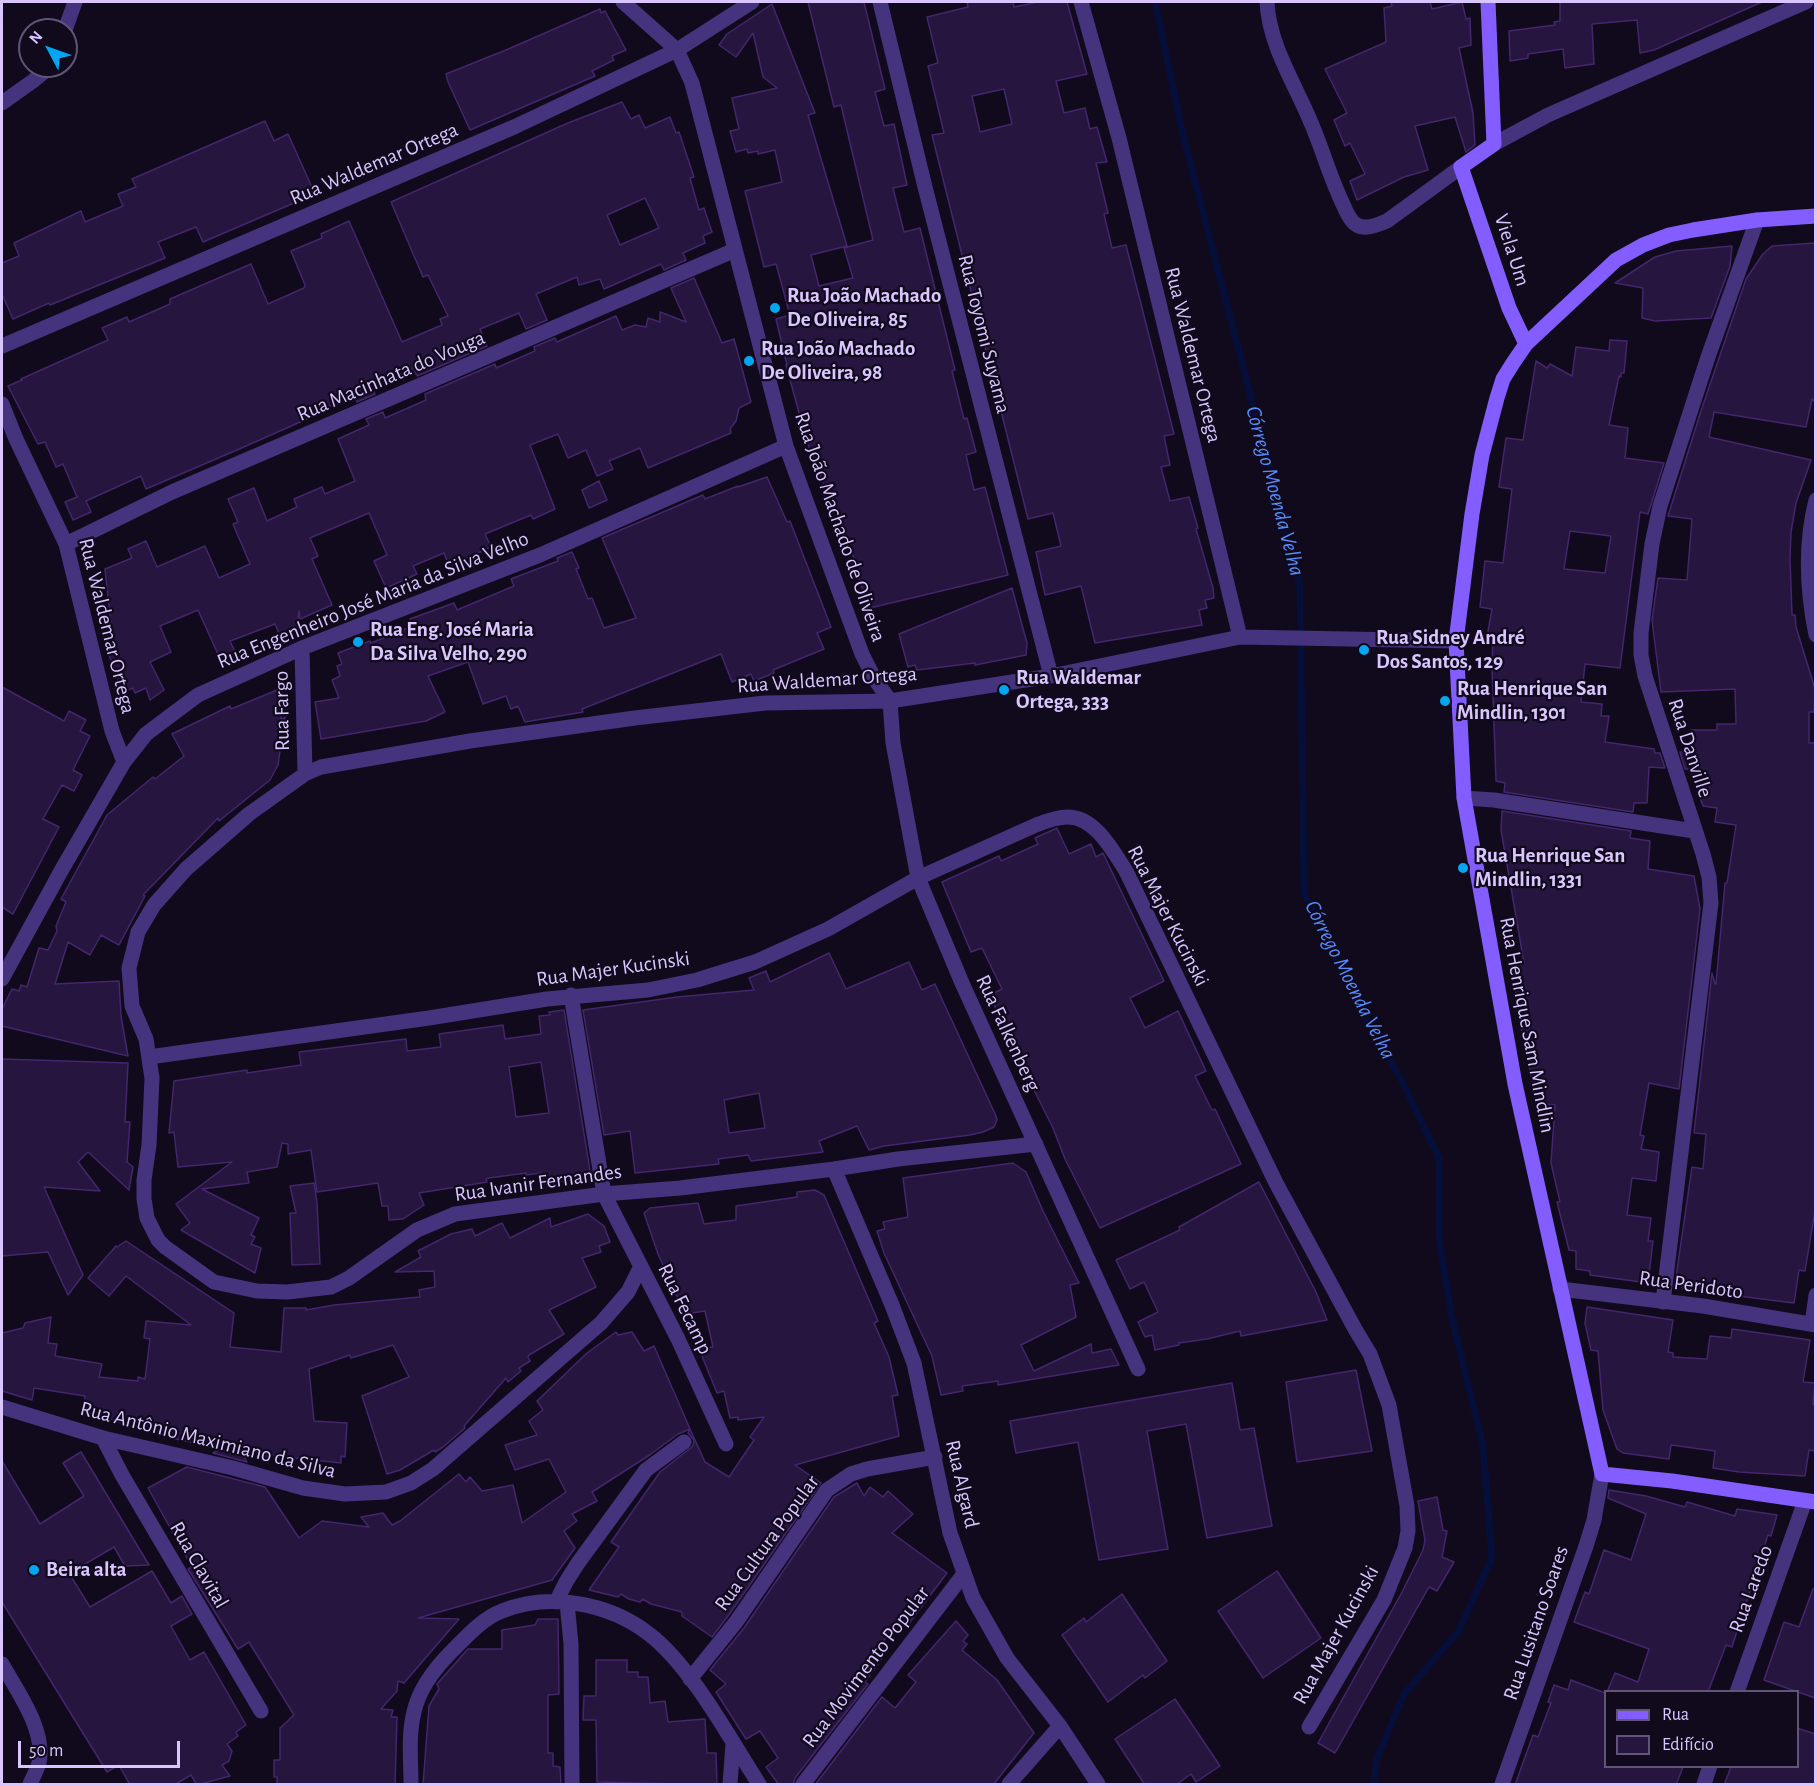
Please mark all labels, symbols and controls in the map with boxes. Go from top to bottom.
north arrow [18,18,78,78]
text: N [26,28,46,47]
street label: Rua Waldemar Ortega [286,117,462,211]
street label: Viela Um [1489,211,1535,289]
street label: Rua Toyomi Suyama [952,252,1016,416]
street label: Rua Waldemar Ortega [1159,264,1227,446]
place label: Rua João Machado De Oliveira, 85 [787,283,941,333]
marker: Rua João Machado De Oliveira, 85 [768,301,782,315]
street label: Rua Macinhata do Vouga [293,325,489,427]
place label: Rua João Machado De Oliveira, 98 [761,336,915,386]
marker: Rua João Machado De Oliveira, 98 [742,354,756,368]
water label: Córrego Moenda Velha [1240,403,1310,579]
street label: Rua João Machado de Oliveira [789,409,891,645]
street label: Rua Engenheiro José Maria da Silva Velho [213,526,533,674]
street label: Rua Waldemar Ortega [73,535,141,717]
place label: Rua Eng. José Maria Da Silva Velho, 290 [370,617,534,667]
place label: Rua Sidney André Dos Santos, 129 [1376,625,1525,675]
marker: Rua Eng. José Maria Da Silva Velho, 290 [351,635,365,649]
marker: Rua Sidney André Dos Santos, 129 [1357,643,1371,657]
street label: Rua Waldemar Ortega [736,661,918,699]
place label: Rua Waldemar Ortega, 333 [1016,665,1141,715]
street label: Rua Fargo [269,671,295,751]
place label: Rua Henrique San Mindlin, 1301 [1457,676,1607,726]
marker: Rua Waldemar Ortega, 333 [997,683,1011,697]
marker: Rua Henrique San Mindlin, 1301 [1438,694,1452,708]
street label: Rua Danville [1662,695,1718,801]
street label: Rua Majer Kucinski [1122,841,1214,991]
place label: Rua Henrique San Mindlin, 1331 [1475,843,1625,893]
marker: Rua Henrique San Mindlin, 1331 [1456,861,1470,875]
water label: Córrego Moenda Velha [1299,896,1401,1064]
street label: Rua Henrique Sam Mindlin [1494,915,1560,1135]
street label: Rua Majer Kucinski [535,946,691,992]
street label: Rua Falkenberg [970,971,1046,1095]
street label: Rua Ivanir Fernandes [453,1159,623,1207]
street label: Rua Fecamp [652,1259,718,1359]
street label: Rua Peridoto [1637,1265,1745,1305]
street label: Rua Antônio Maximiano da Silva [77,1396,339,1484]
street label: Rua Algard [940,1438,984,1530]
street label: Rua Cultura Popular [709,1470,825,1616]
street label: Rua Clavital [164,1517,234,1613]
street label: Rua Lusitano Soares [1498,1542,1574,1704]
street label: Rua Laredo [1724,1542,1778,1636]
place label: Beira alta [46,1557,127,1583]
street label: Rua Majer Kucinski [1287,1561,1385,1709]
marker: Beira alta [27,1563,41,1577]
street label: Rua Movimento Popular [797,1581,935,1753]
legend [1604,1690,1799,1768]
text: Rua [1662,1706,1689,1724]
scale bar [21,1729,183,1767]
text: Edifício [1662,1736,1714,1754]
text: 50 m [29,1742,63,1760]

